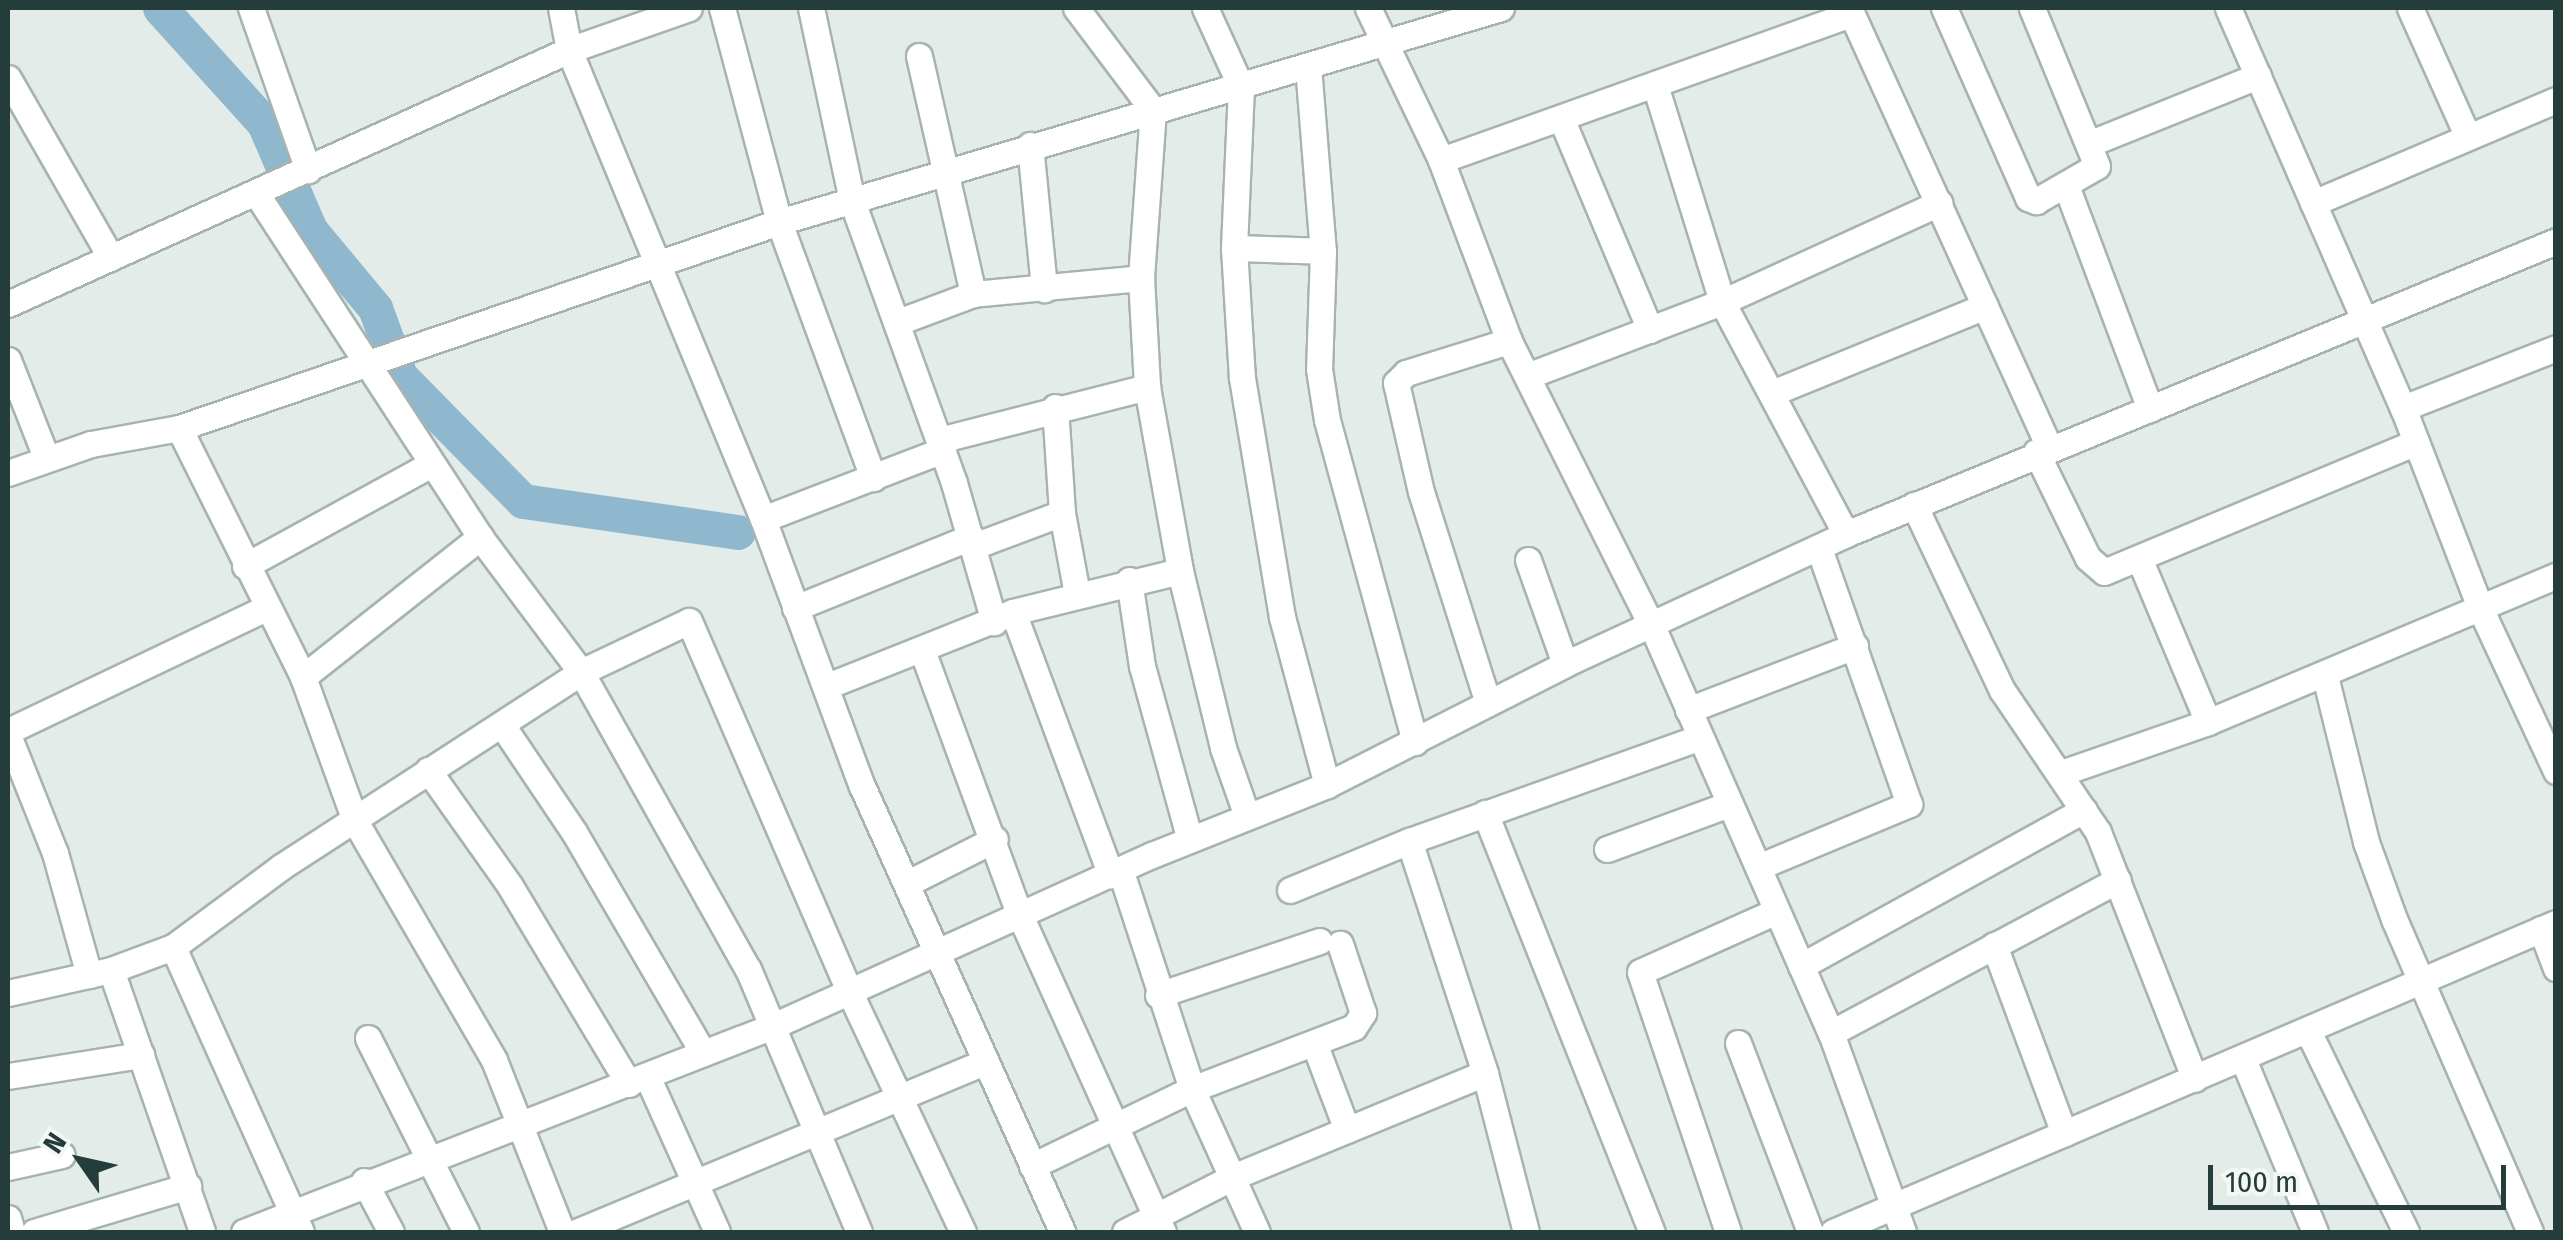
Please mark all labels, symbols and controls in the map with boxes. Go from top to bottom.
north arrow [30,1110,130,1210]
text: N [36,1127,73,1159]
scale bar [2213,1145,2510,1207]
text: 100 m [2225,1164,2298,1200]

